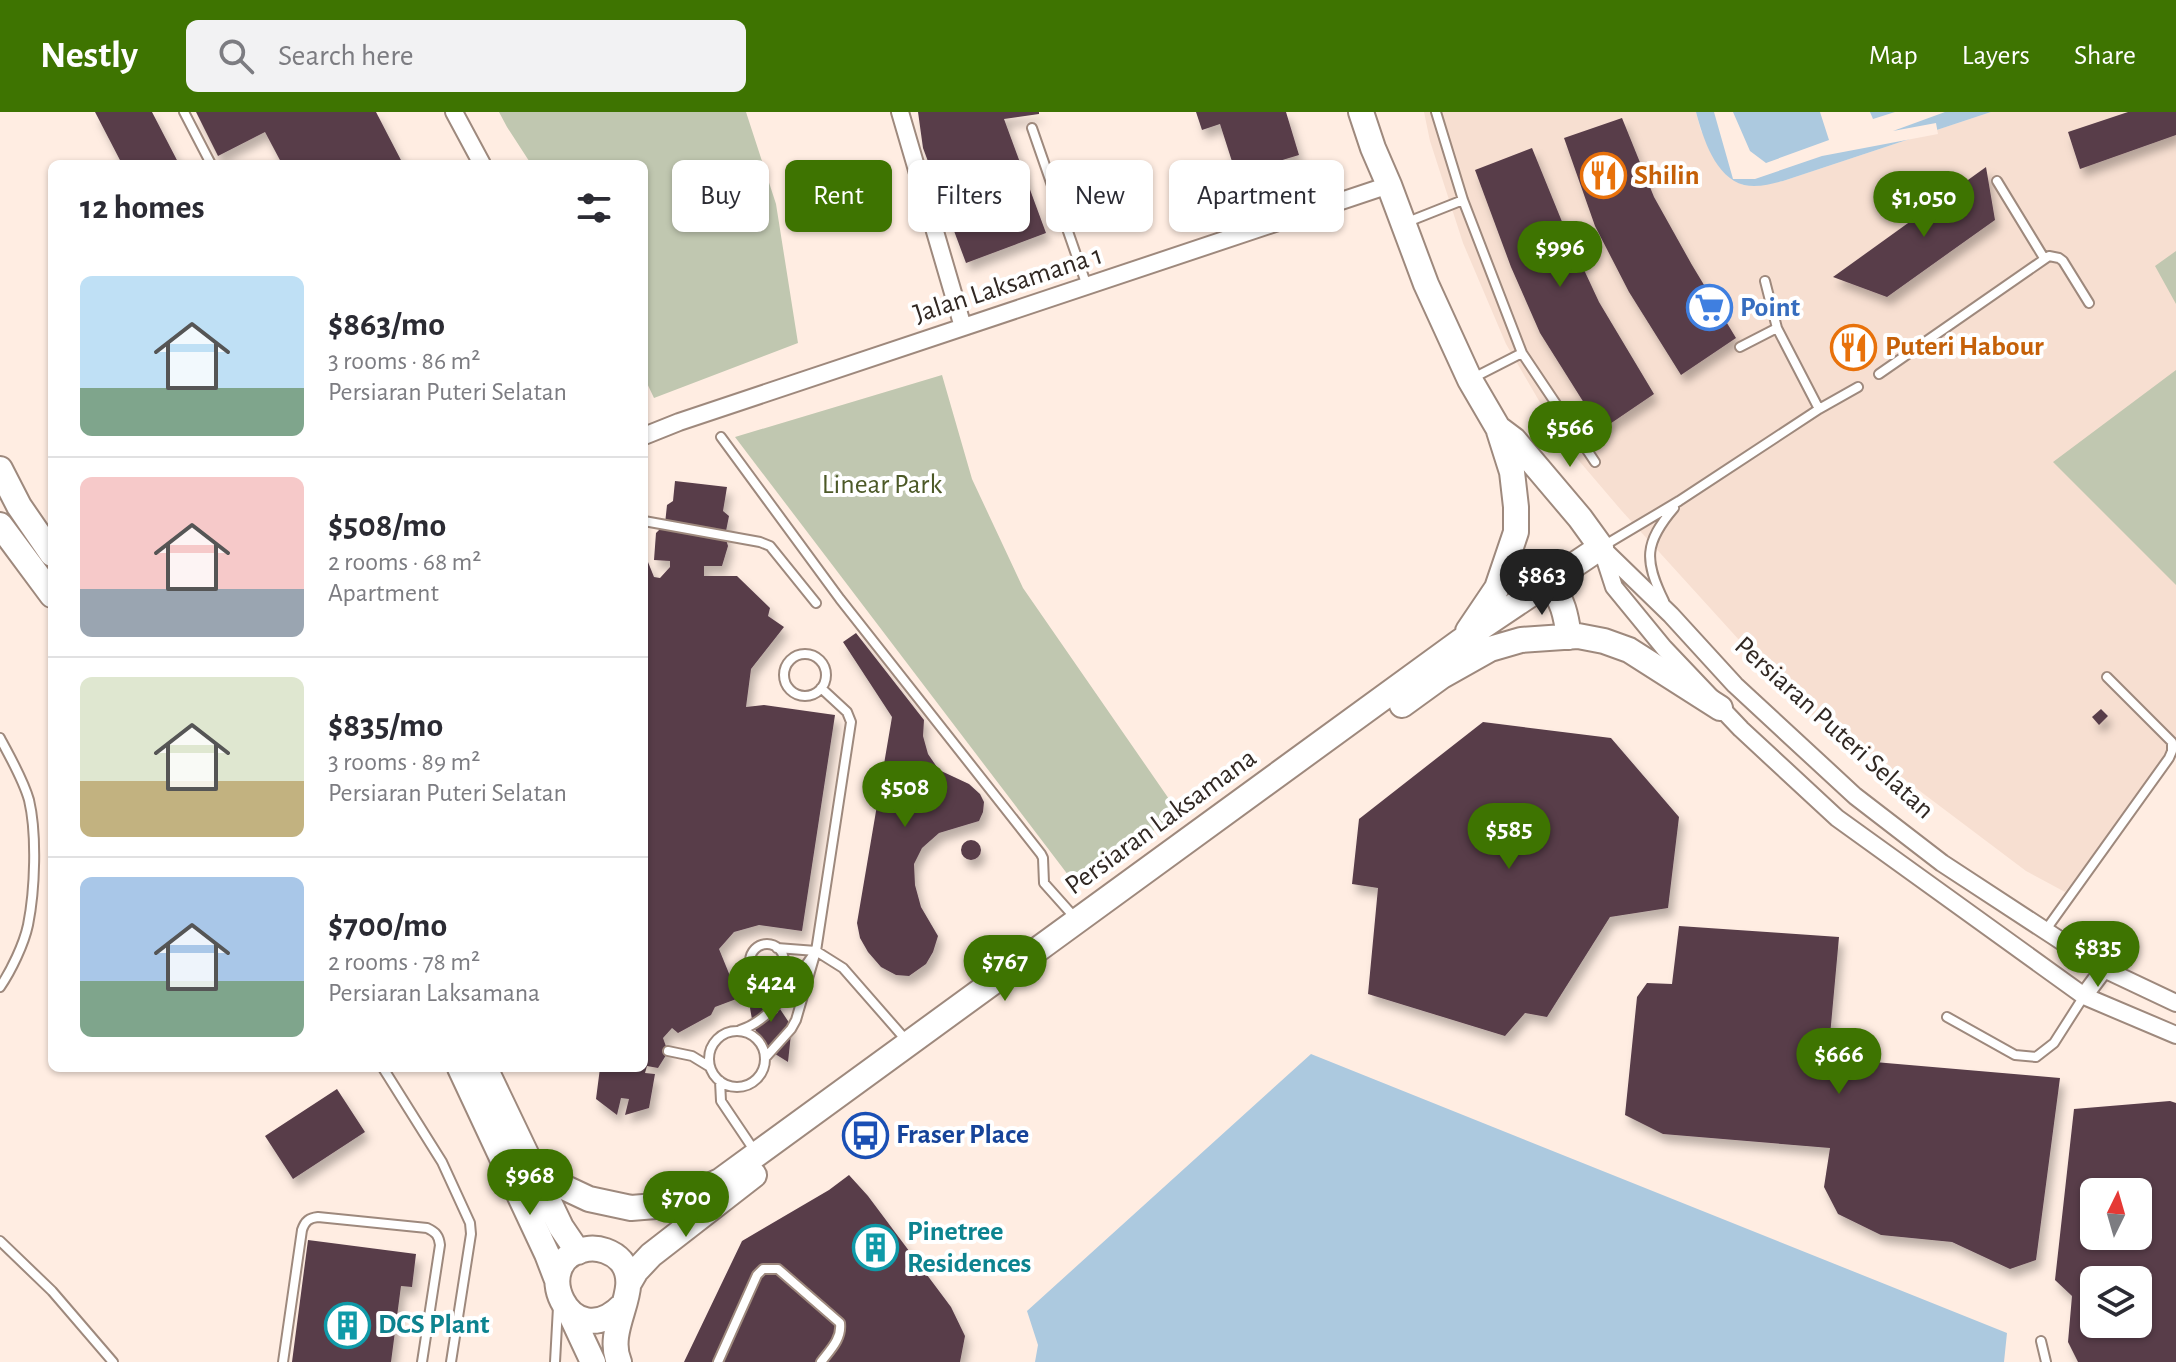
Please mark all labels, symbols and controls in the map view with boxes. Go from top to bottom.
search box [186,20,746,92]
icon: search [214,34,258,78]
text: Nestly [40,37,138,75]
text: Search here [278,41,414,71]
text: Map [1869,42,1918,70]
text: Layers [1962,42,2030,70]
text: Share [2074,42,2136,70]
restaurant icon: Shilin [1579,152,1627,200]
chip: Buy [672,160,769,232]
chip: Rent [785,160,892,232]
chip: Filters [908,160,1030,232]
chip: New [1046,160,1153,232]
chip: Apartment [1169,160,1344,232]
place label: Shilin [1634,162,1700,190]
pin: $1,050 [1859,171,1989,239]
text: $1,050 [1891,184,1957,210]
icon: filters [572,186,616,230]
text: 12 homes [80,191,205,225]
pin: $996 [1513,221,1607,289]
text: $996 [1535,234,1585,260]
street label: Jalan Laksamana 1 [910,241,1106,329]
supermarket icon: Point [1685,284,1733,332]
place label: Point [1740,294,1801,322]
icon: home [144,308,240,404]
text: $863/mo [328,308,445,342]
restaurant icon: Puteri Habour [1830,323,1878,371]
place label: Puteri Habour [1885,333,2044,361]
text: 3 rooms · 86 m² [328,348,480,374]
text: Persiaran Puteri Selatan [328,379,567,405]
pin: $566 [1523,401,1617,469]
text: $566 [1546,414,1594,440]
park label: Linear Park [822,471,942,499]
icon: home [144,509,240,605]
text: $508/mo [328,509,446,543]
text: 2 rooms · 68 m² [328,549,481,575]
pin: $863 [1495,549,1589,617]
text: $863 [1518,562,1566,588]
text: Apartment [328,580,439,606]
street label: Persiaran Puteri Selatan [1729,631,1939,825]
icon: home [144,709,240,805]
text: $835/mo [328,709,443,743]
street label: Persiaran Laksamana [1060,744,1262,900]
text: 3 rooms · 89 m² [328,749,480,775]
pin: $508 [858,761,952,829]
text: $508 [880,774,930,800]
text: Persiaran Puteri Selatan [328,780,567,806]
pin: $585 [1462,803,1556,871]
text: $585 [1486,816,1532,842]
icon: home [144,909,240,1005]
text: $700/mo [328,909,447,943]
pin: $835 [2051,921,2145,989]
text: $835 [2075,934,2121,960]
pin: $767 [958,935,1052,1003]
text: $767 [982,948,1028,974]
text: 2 rooms · 78 m² [328,949,480,975]
pin: $424 [724,956,818,1024]
text: $424 [746,969,796,995]
text: Persiaran Laksamana [328,980,540,1006]
pin: $666 [1792,1028,1886,1096]
text: $666 [1814,1041,1864,1067]
bus stop icon: Fraser Place [841,1111,889,1159]
place label: Fraser Place [896,1121,1029,1149]
pin: $968 [483,1149,577,1217]
text: $968 [505,1162,555,1188]
pin: $700 [639,1171,733,1239]
north arrow [2080,1178,2152,1250]
map controls [2080,1178,2152,1338]
text: $700 [661,1184,711,1210]
place label: Pinetree Residences [907,1218,1031,1278]
building icon: Pinetree Residences [852,1224,900,1272]
button: layers [2080,1266,2152,1338]
building icon: DCS Plant [323,1301,371,1349]
place label: DCS Plant [378,1311,490,1339]

